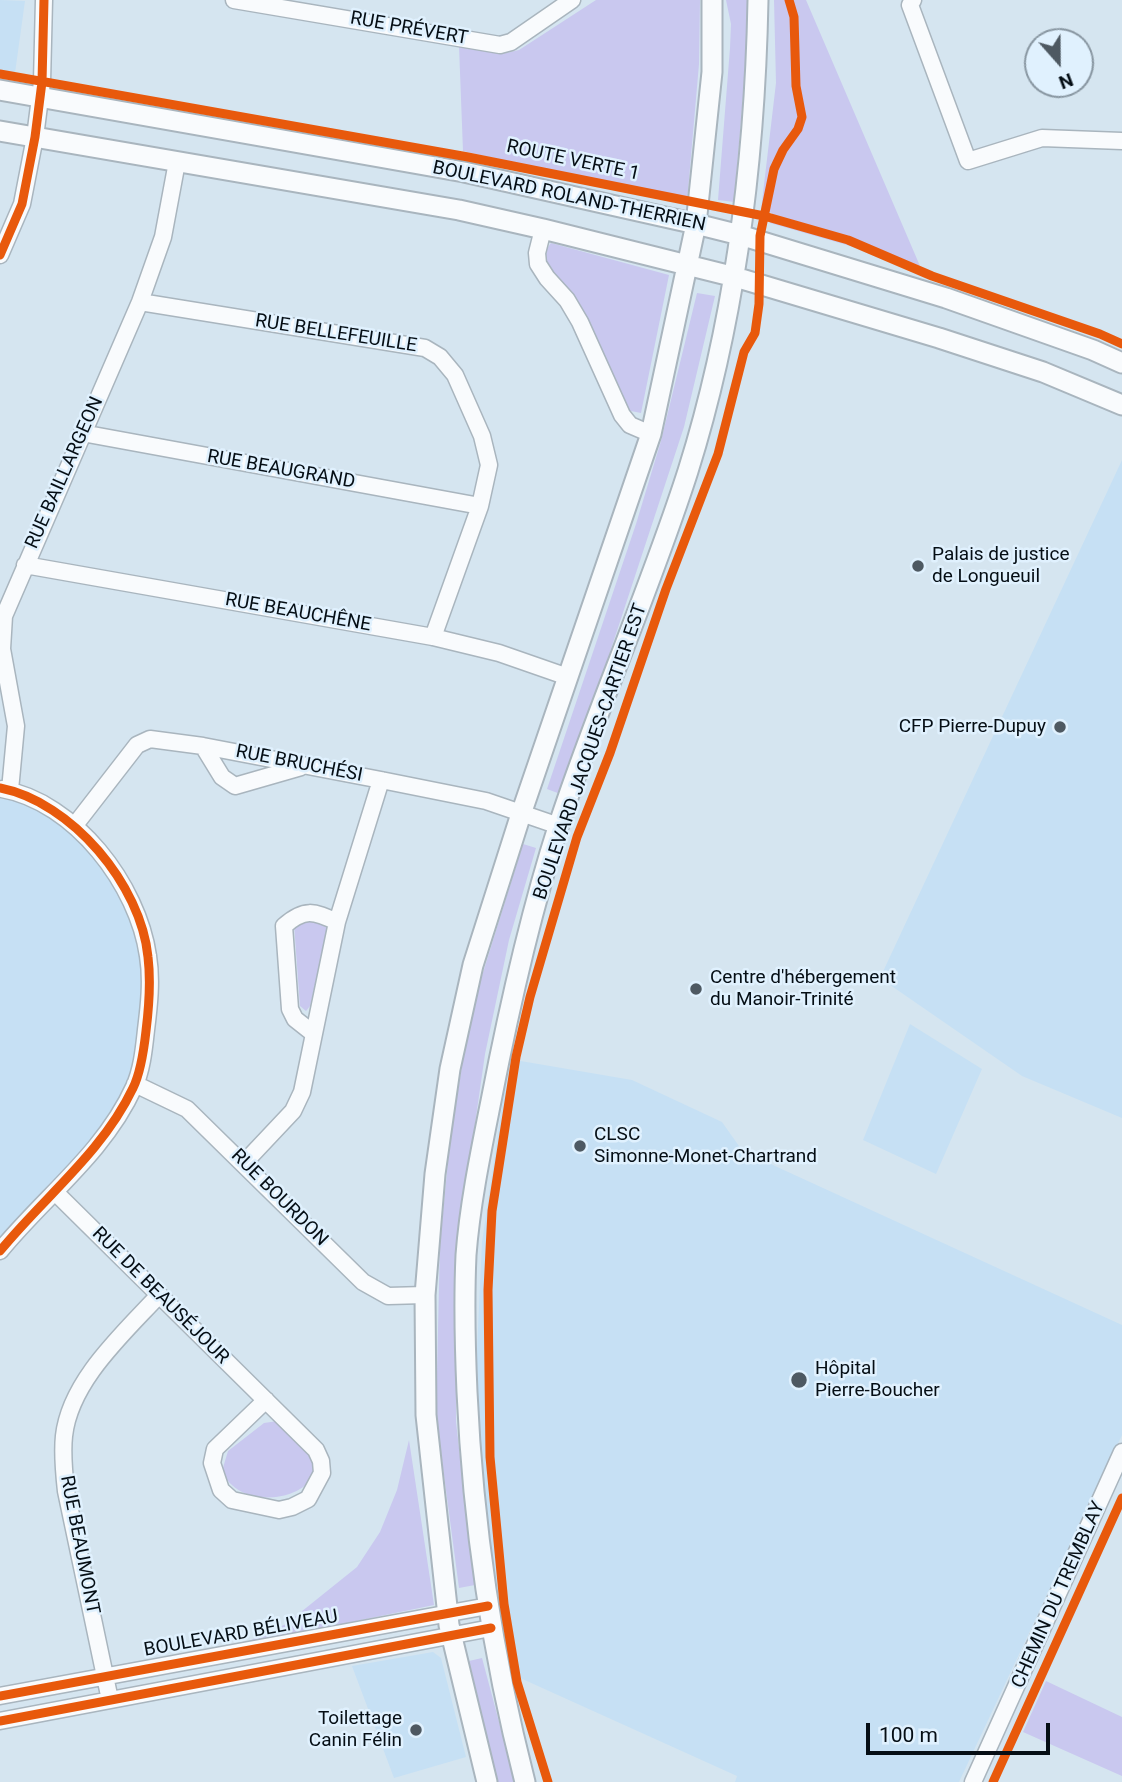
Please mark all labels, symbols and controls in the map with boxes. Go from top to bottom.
street label: RUE PRÉVERT [348,7,470,51]
north arrow [1024,28,1094,98]
text: N [1056,68,1076,94]
street label: ROUTE VERTE 1 [504,136,642,186]
street label: BOULEVARD ROLAND-THERRIEN [430,157,708,237]
street label: RUE BELLEFEUILLE [253,310,419,358]
street label: RUE BAILLARGEON [21,393,109,553]
street label: RUE BEAUGRAND [205,446,357,494]
place label: Palais de justice de Longueuil [932,544,1069,588]
marker: Palais de justice de Longueuil [910,558,926,574]
street label: RUE BEAUCHÊNE [223,589,373,637]
street label: BOULEVARD JACQUES-CARTIER EST [530,601,652,903]
place label: CFP Pierre-Dupuy [899,716,1046,738]
marker: CFP Pierre-Dupuy [1052,719,1068,735]
street label: RUE BRUCHÉSI [234,741,364,787]
place label: Centre d'hébergement du Manoir-Trinité [710,967,896,1011]
marker: Centre d'hébergement du Manoir-Trinité [688,981,704,997]
place label: CLSC Simonne-Monet-Chartrand [594,1124,817,1168]
marker: CLSC Simonne-Monet-Chartrand [572,1138,588,1154]
street label: RUE BOURDON [226,1145,332,1251]
street label: RUE DE BEAUSÉJOUR [87,1223,233,1369]
place label: Hôpital Pierre-Boucher [815,1358,940,1402]
marker: Hôpital Pierre-Boucher [789,1370,809,1390]
street label: RUE BEAUMONT [54,1474,104,1616]
street label: CHEMIN DU TREMBLAY [1008,1498,1110,1692]
street label: BOULEVARD BÉLIVEAU [142,1606,340,1662]
place label: Toilettage Canin Félin [309,1708,402,1752]
scale bar [870,1708,1054,1752]
marker: Toilettage Canin Félin [408,1722,424,1738]
text: 100 m [879,1723,938,1747]

